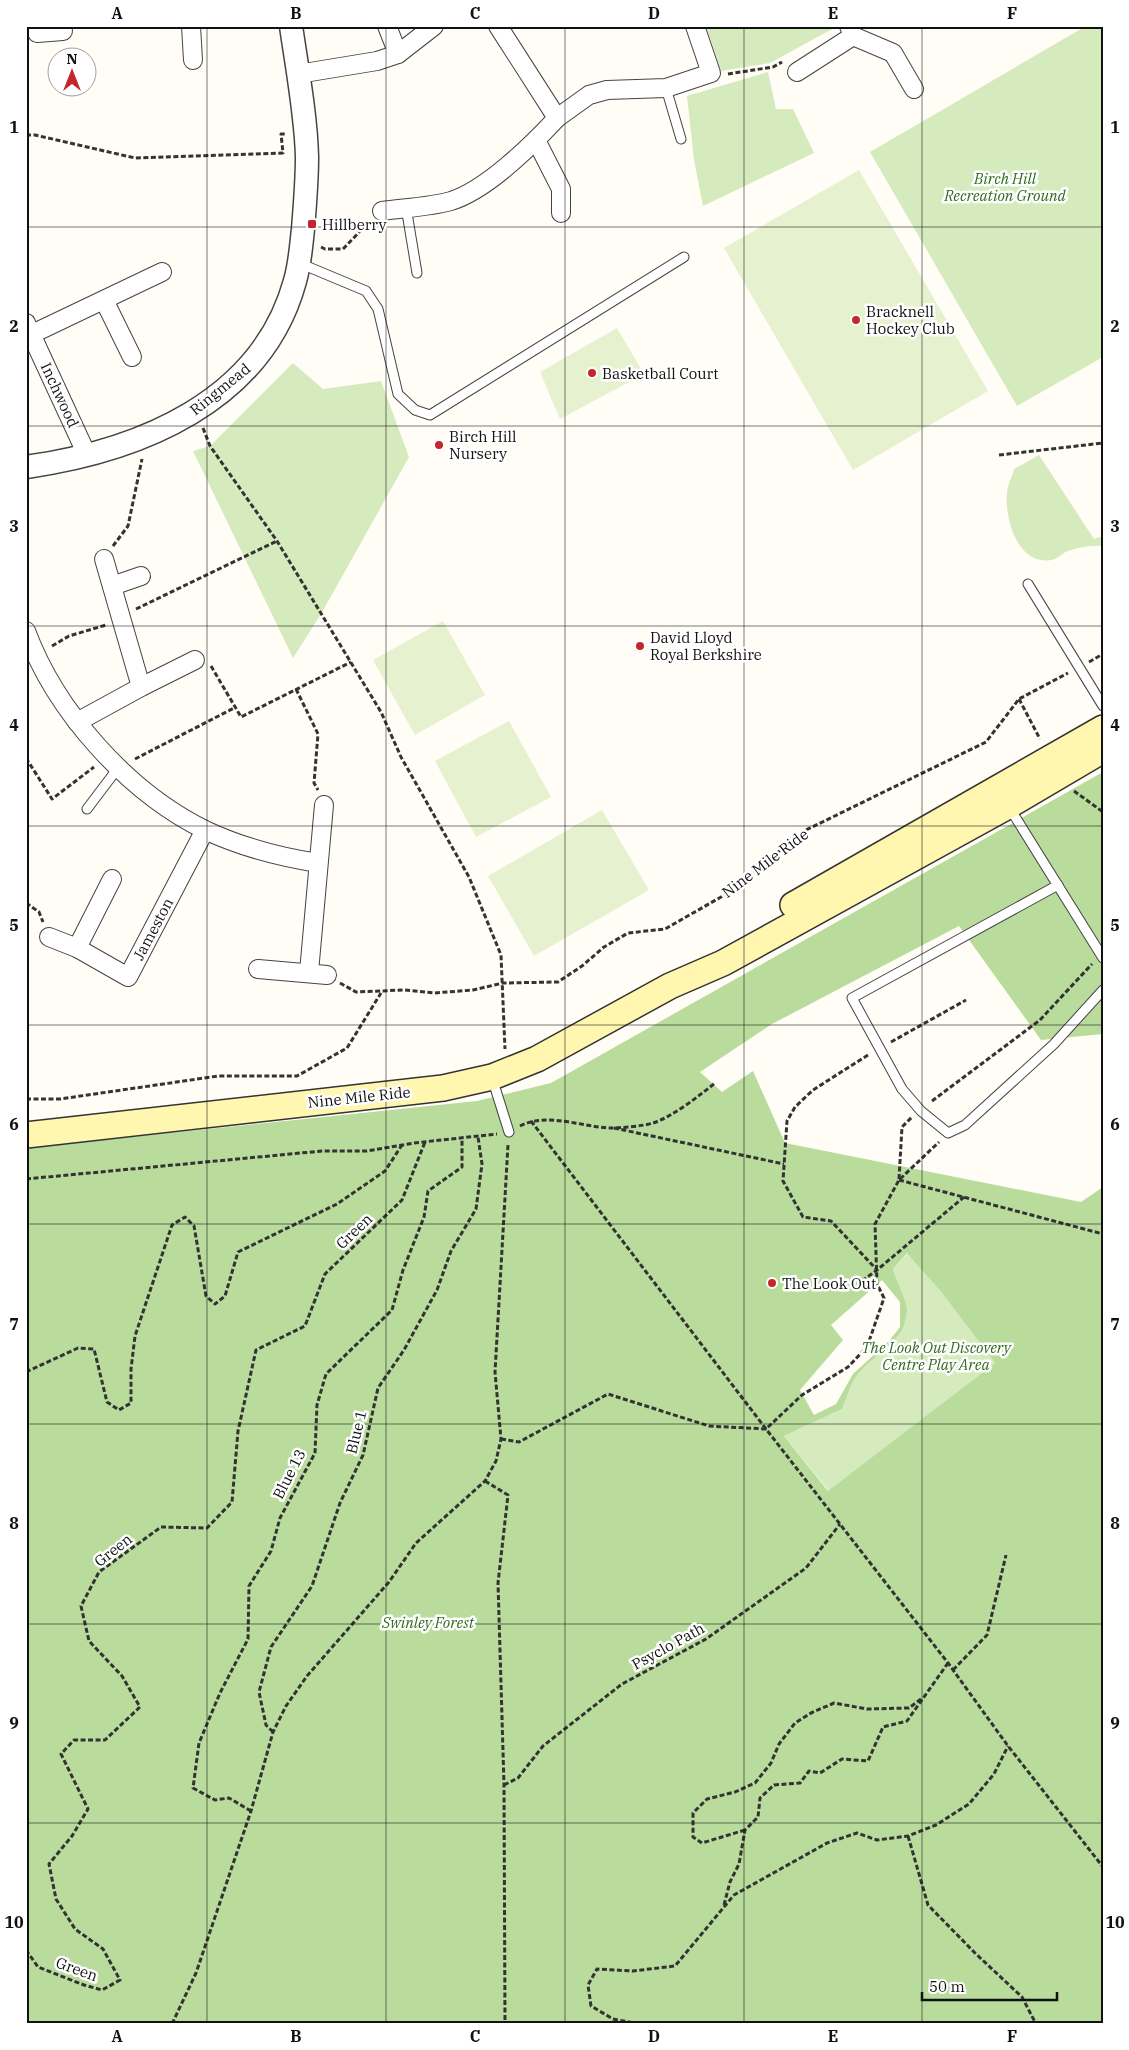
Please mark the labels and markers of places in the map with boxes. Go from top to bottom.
place label: Hillberry [322,215,386,234]
marker: Hillberry [306,218,318,230]
place label: Bracknell Hockey Club [866,302,955,338]
marker: Bracknell Hockey Club [850,314,862,326]
place label: Basketball Court [602,364,719,383]
marker: Basketball Court [586,367,598,379]
place label: Birch Hill Nursery [449,427,517,463]
marker: Birch Hill Nursery [433,439,445,451]
place label: David Lloyd Royal Berkshire [650,628,762,664]
marker: David Lloyd Royal Berkshire [634,640,646,652]
place label: The Look Out [782,1274,876,1293]
marker: The Look Out [766,1277,778,1289]

